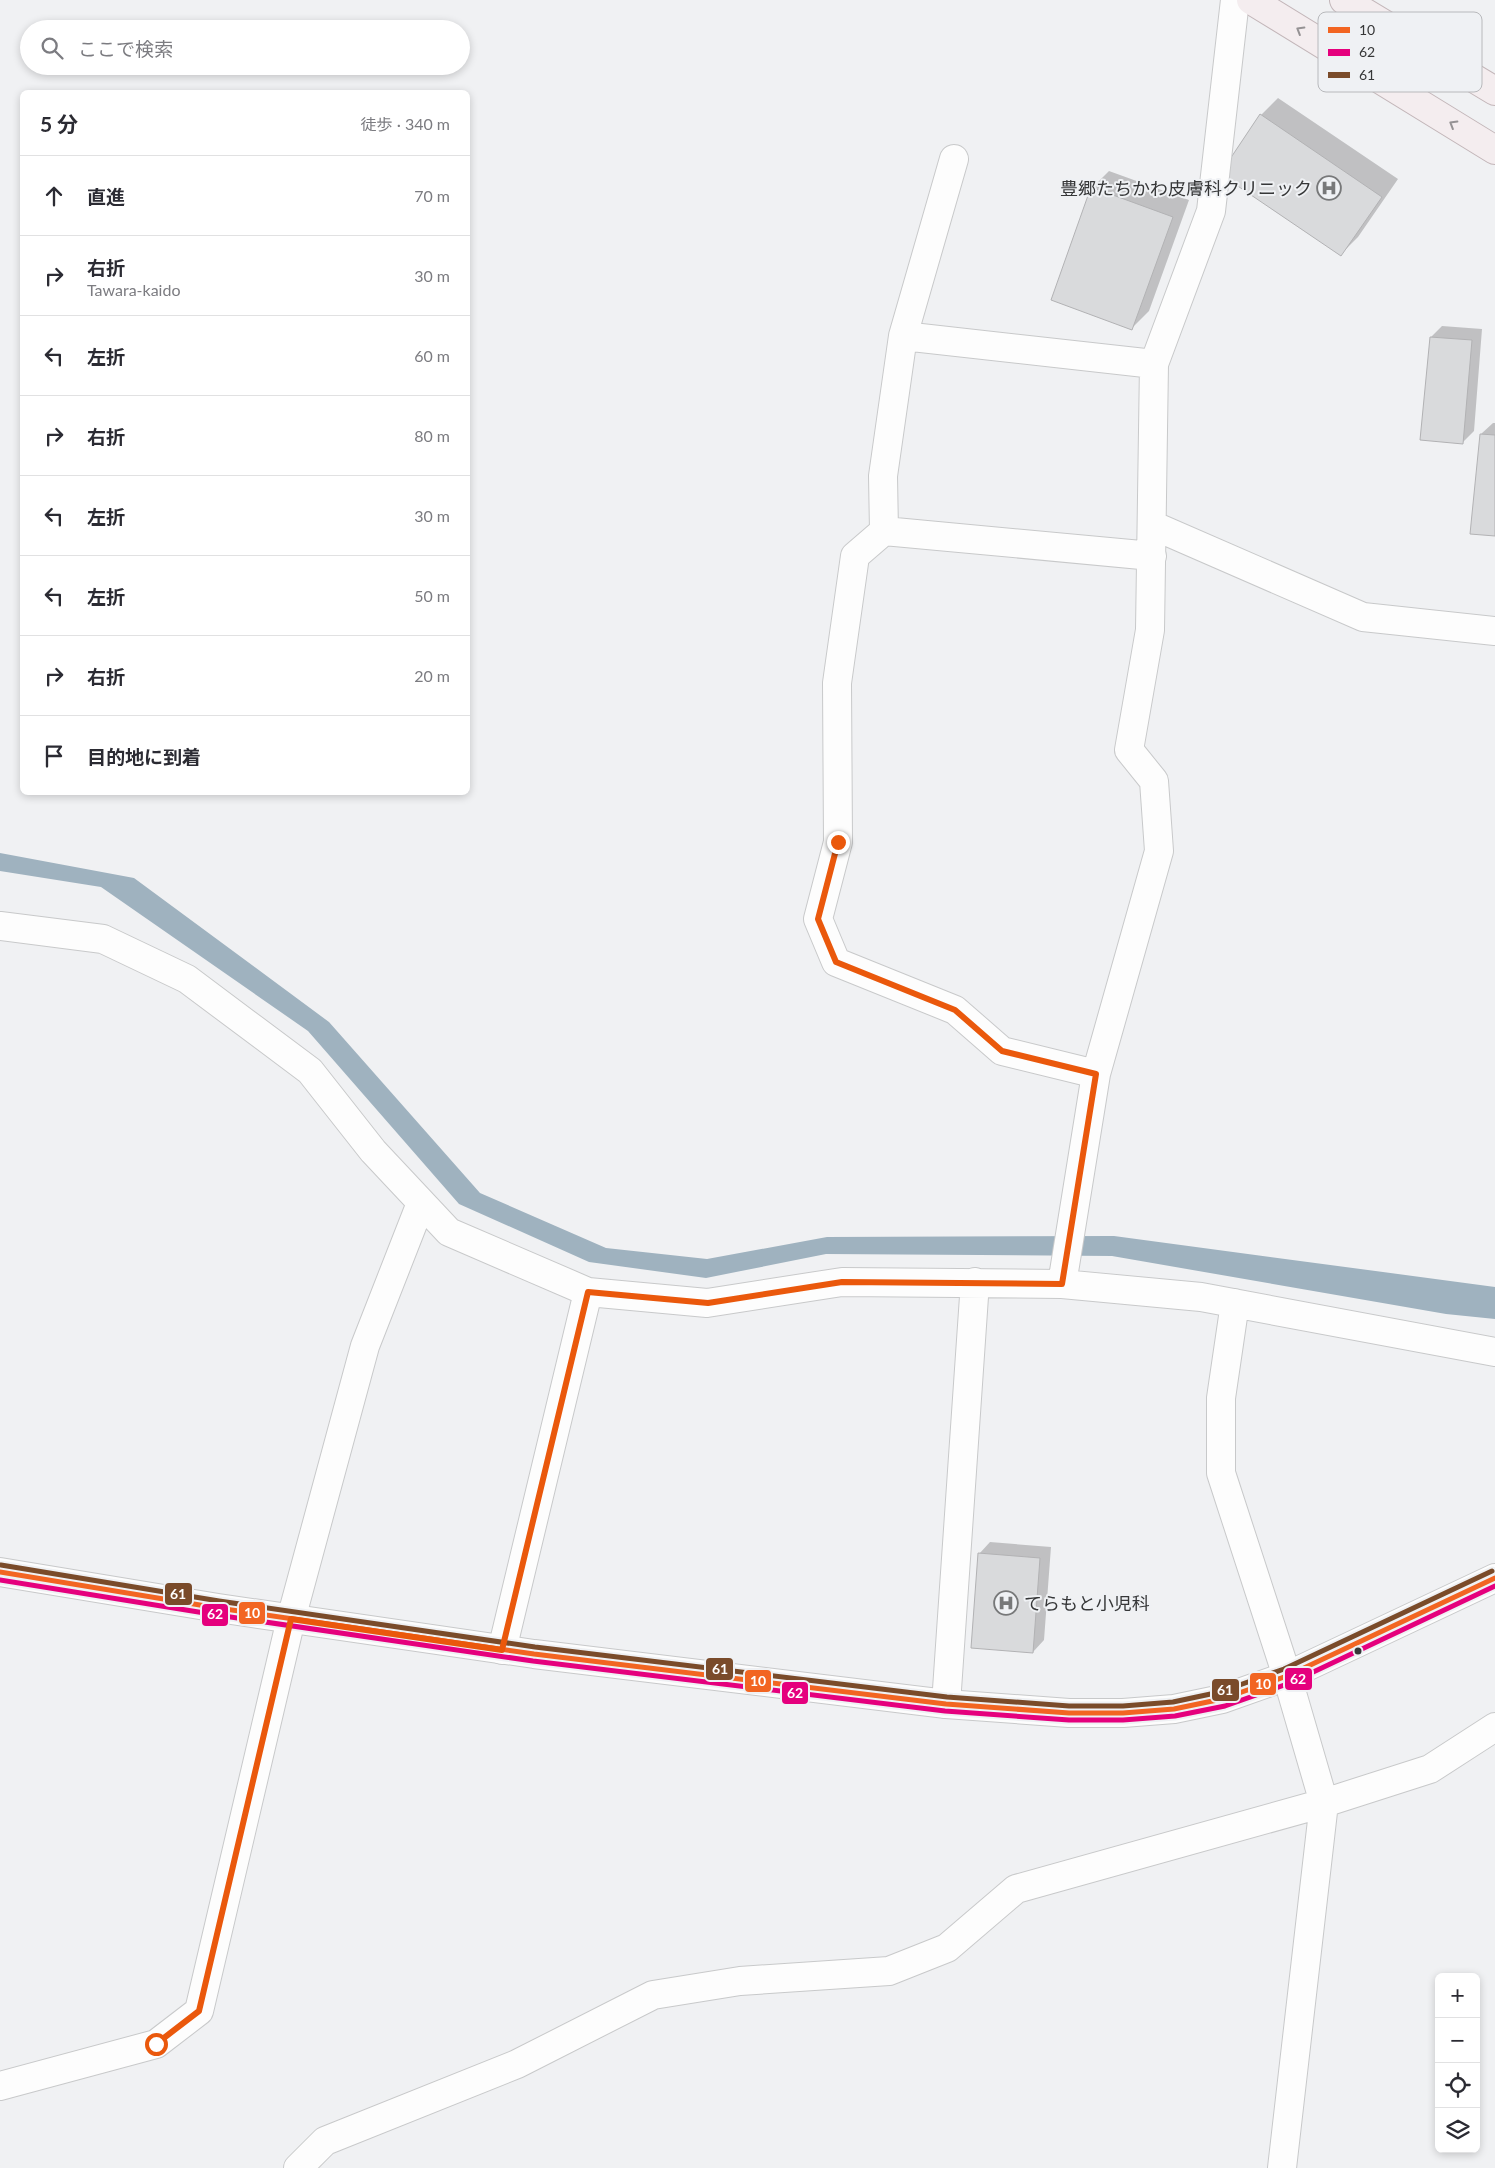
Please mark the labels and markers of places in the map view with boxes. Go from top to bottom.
hospital icon: 豊郷たちかわ皮膚科クリニック [1316,175,1342,201]
place label: 豊郷たちかわ皮膚科クリニック [1060,177,1312,199]
hospital icon: てらもと小児科 [993,1590,1019,1616]
place label: てらもと小児科 [1024,1592,1150,1614]
unlabelled marker [1353,1646,1363,1656]

